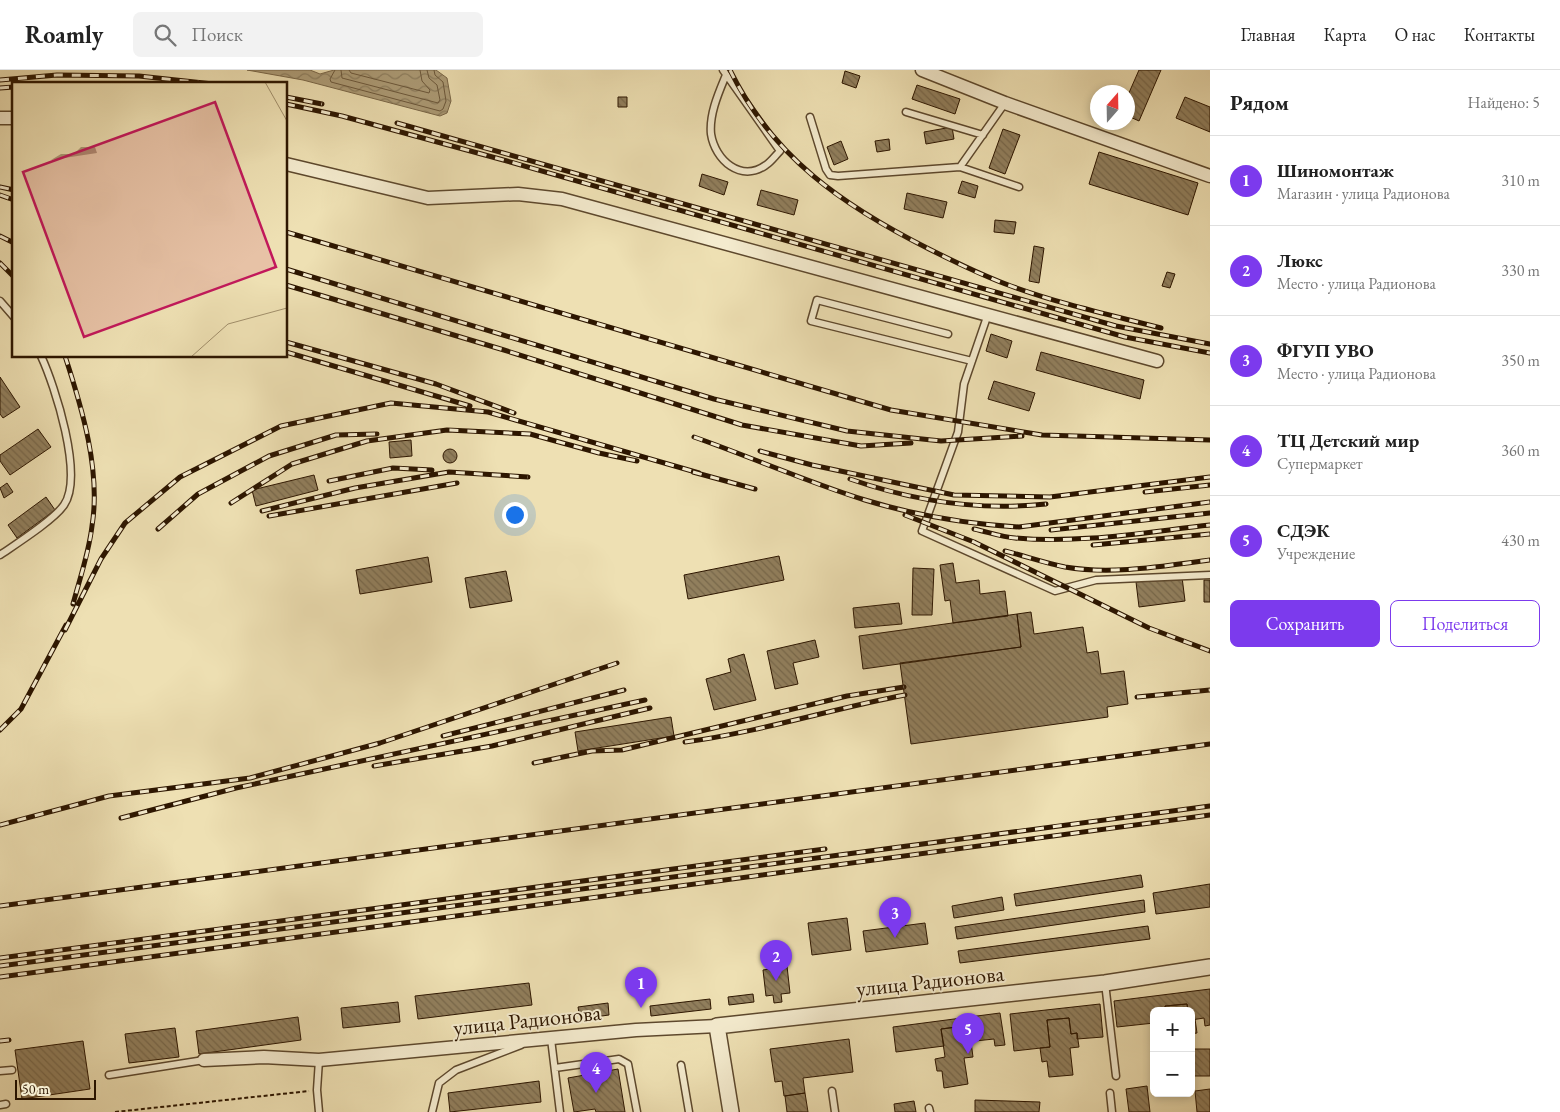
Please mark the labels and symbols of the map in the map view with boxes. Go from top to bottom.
inset map [12,82,288,358]
north arrow [1090,85,1135,130]
your location [502,502,528,528]
pin: 3 [879,897,911,938]
pin: 2 [760,940,792,981]
street label: улица Радионова [855,959,1006,1003]
pin: 1 [625,967,657,1008]
street label: улица Радионова [452,998,603,1042]
pin: 5 [952,1013,984,1054]
pin: 4 [580,1052,612,1093]
scale bar [15,1077,96,1100]

